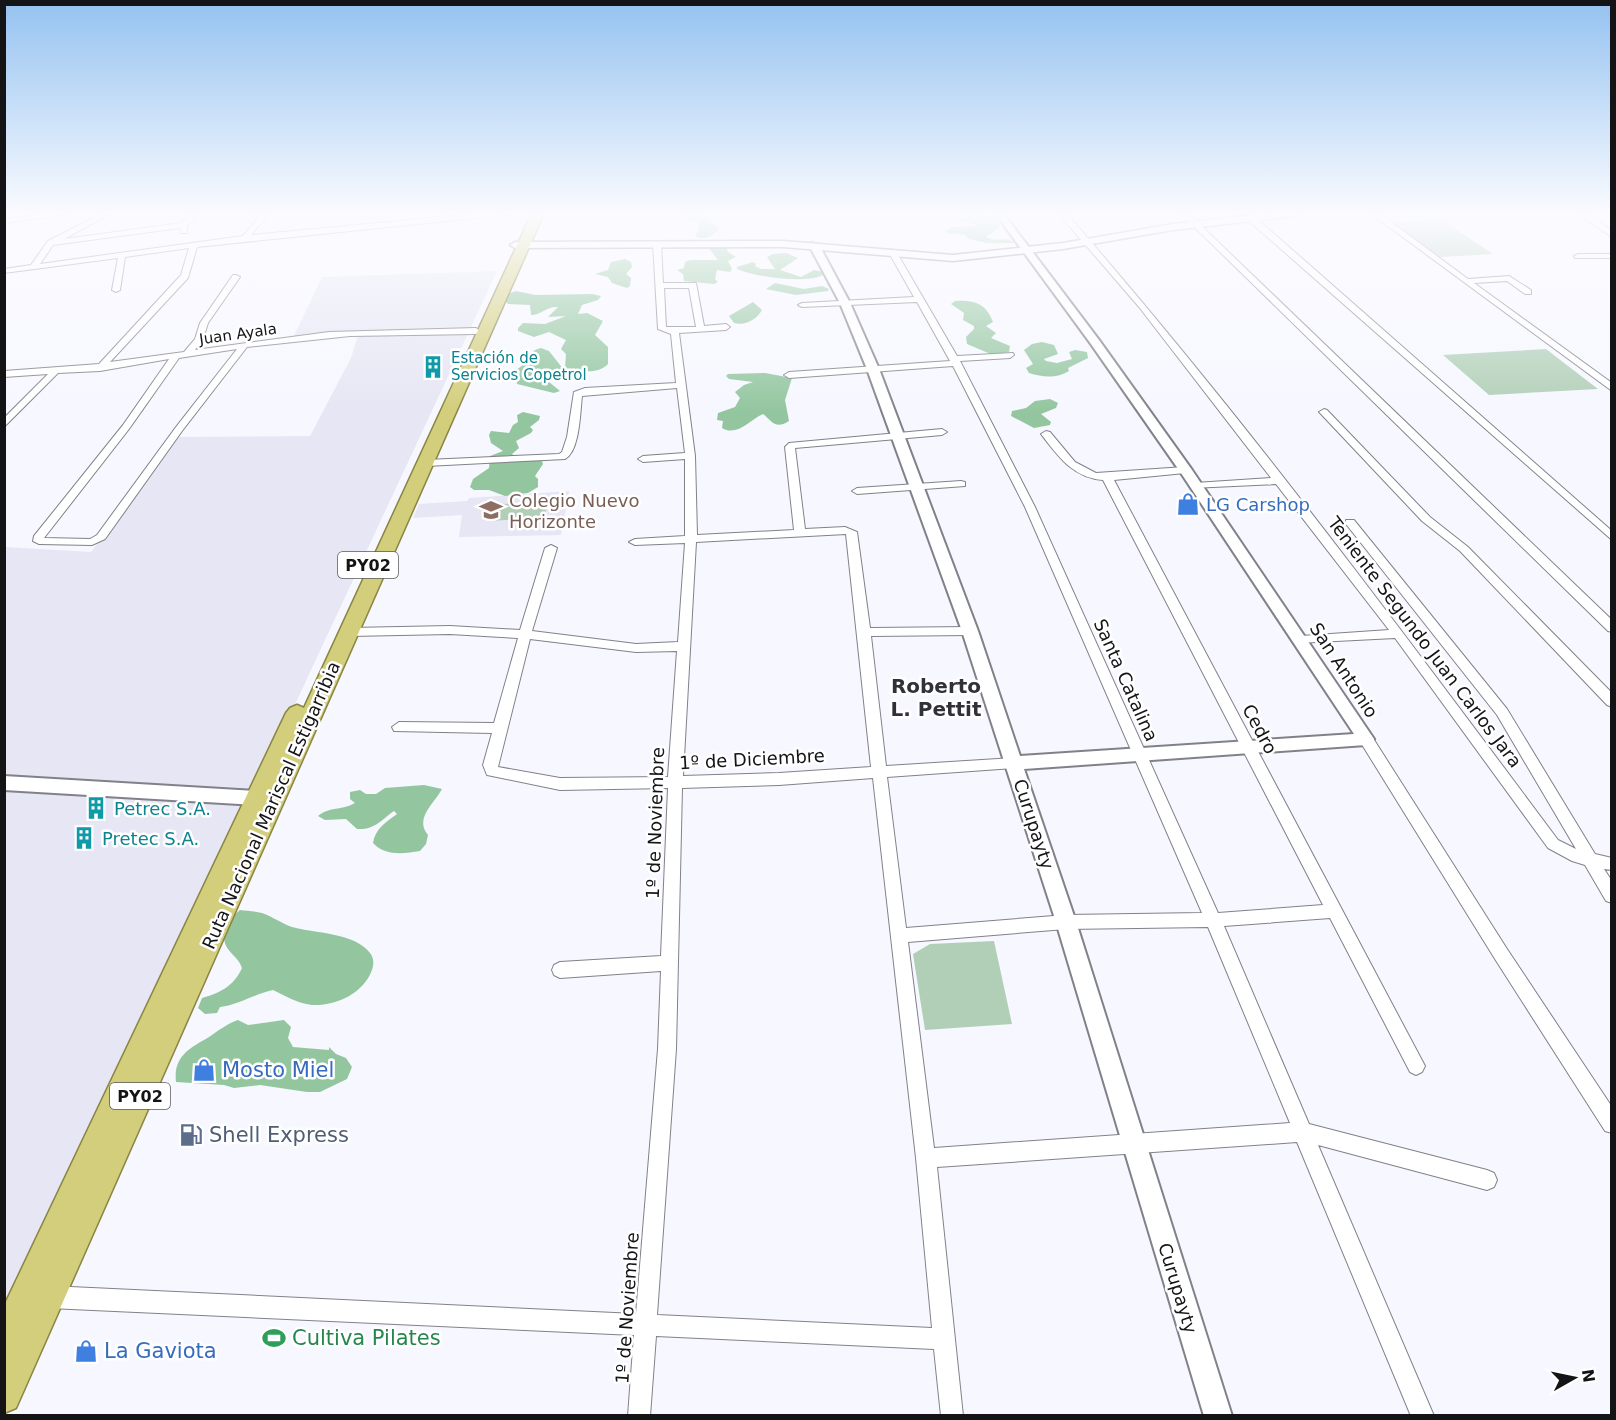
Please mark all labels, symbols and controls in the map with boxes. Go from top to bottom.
street label: Juan Ayala [197,320,278,348]
place label: Estación de Servicios Copetrol [451,349,587,384]
building icon: Estación de Servicios Copetrol [420,354,446,380]
place label: Colegio Nuevo Horizonte [509,490,639,532]
shop icon: LG Carshop [1175,491,1201,517]
place label: LG Carshop [1206,494,1310,515]
school or university icon: Colegio Nuevo Horizonte [478,497,504,523]
street label: Teniente Segundo Juan Carlos Jara [1323,512,1526,771]
road number: PY02 [338,552,398,578]
street label: Santa Catalina [1090,616,1162,744]
street label: San Antonio [1306,619,1382,721]
street label: Ruta Nacional Mariscal Estigarribia [198,658,344,952]
district label: Roberto L. Pettit [890,674,982,721]
street label: Cedro [1238,701,1282,757]
street label: 1º de Diciembre [679,745,825,773]
street label: 1º de Noviembre [642,747,668,899]
street label: Curupayty [1010,776,1059,872]
building icon: Petrec S.A. [83,795,109,821]
place label: Petrec S.A. [114,798,211,819]
building icon: Pretec S.A. [71,825,97,851]
place label: Pretec S.A. [102,828,199,849]
shop icon: Mosto Miel [191,1057,217,1083]
place label: Mosto Miel [222,1058,334,1082]
road number: PY02 [110,1083,170,1109]
fuel station icon: Shell Express [178,1122,204,1148]
place label: Shell Express [209,1123,349,1147]
street label: 1º de Noviembre [611,1231,643,1385]
street label: Curupayty [1154,1240,1202,1336]
sports icon: Cultiva Pilates [261,1325,287,1351]
place label: Cultiva Pilates [292,1326,441,1350]
shop icon: La Gaviota [73,1338,99,1364]
place label: La Gaviota [104,1339,217,1363]
north arrow [1544,1348,1604,1408]
text: N [1578,1368,1599,1384]

